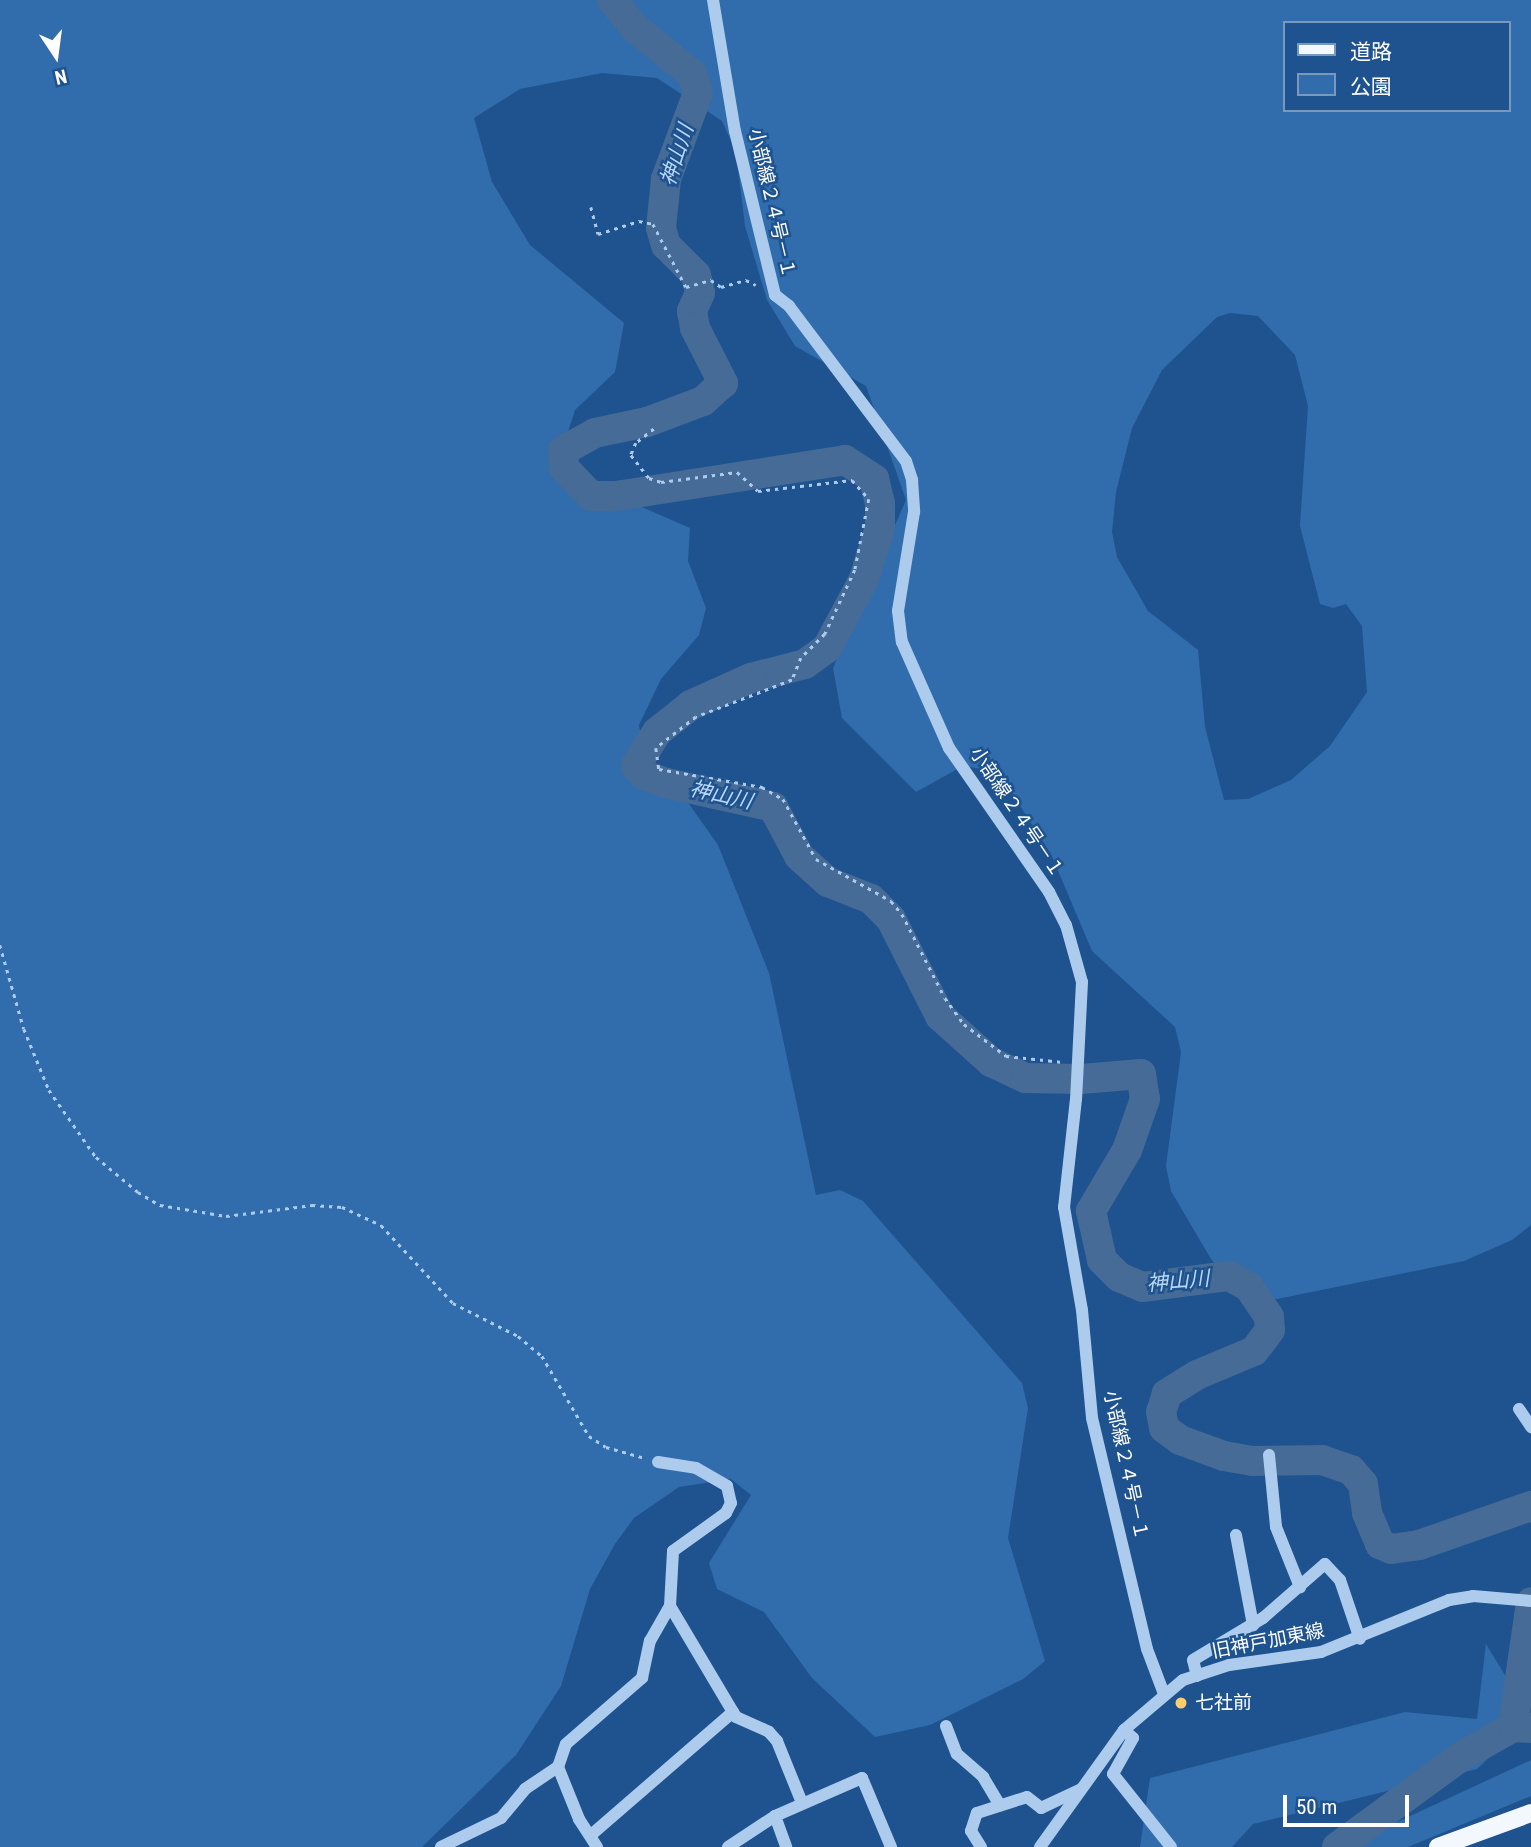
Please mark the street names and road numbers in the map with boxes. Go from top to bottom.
street label: 小部線２４号－１ [744,126,800,280]
street label: 小部線２４号－１ [965,743,1069,881]
street label: 小部線２４号－１ [1099,1388,1153,1542]
street label: 旧神戸加東線 [1210,1619,1326,1663]

